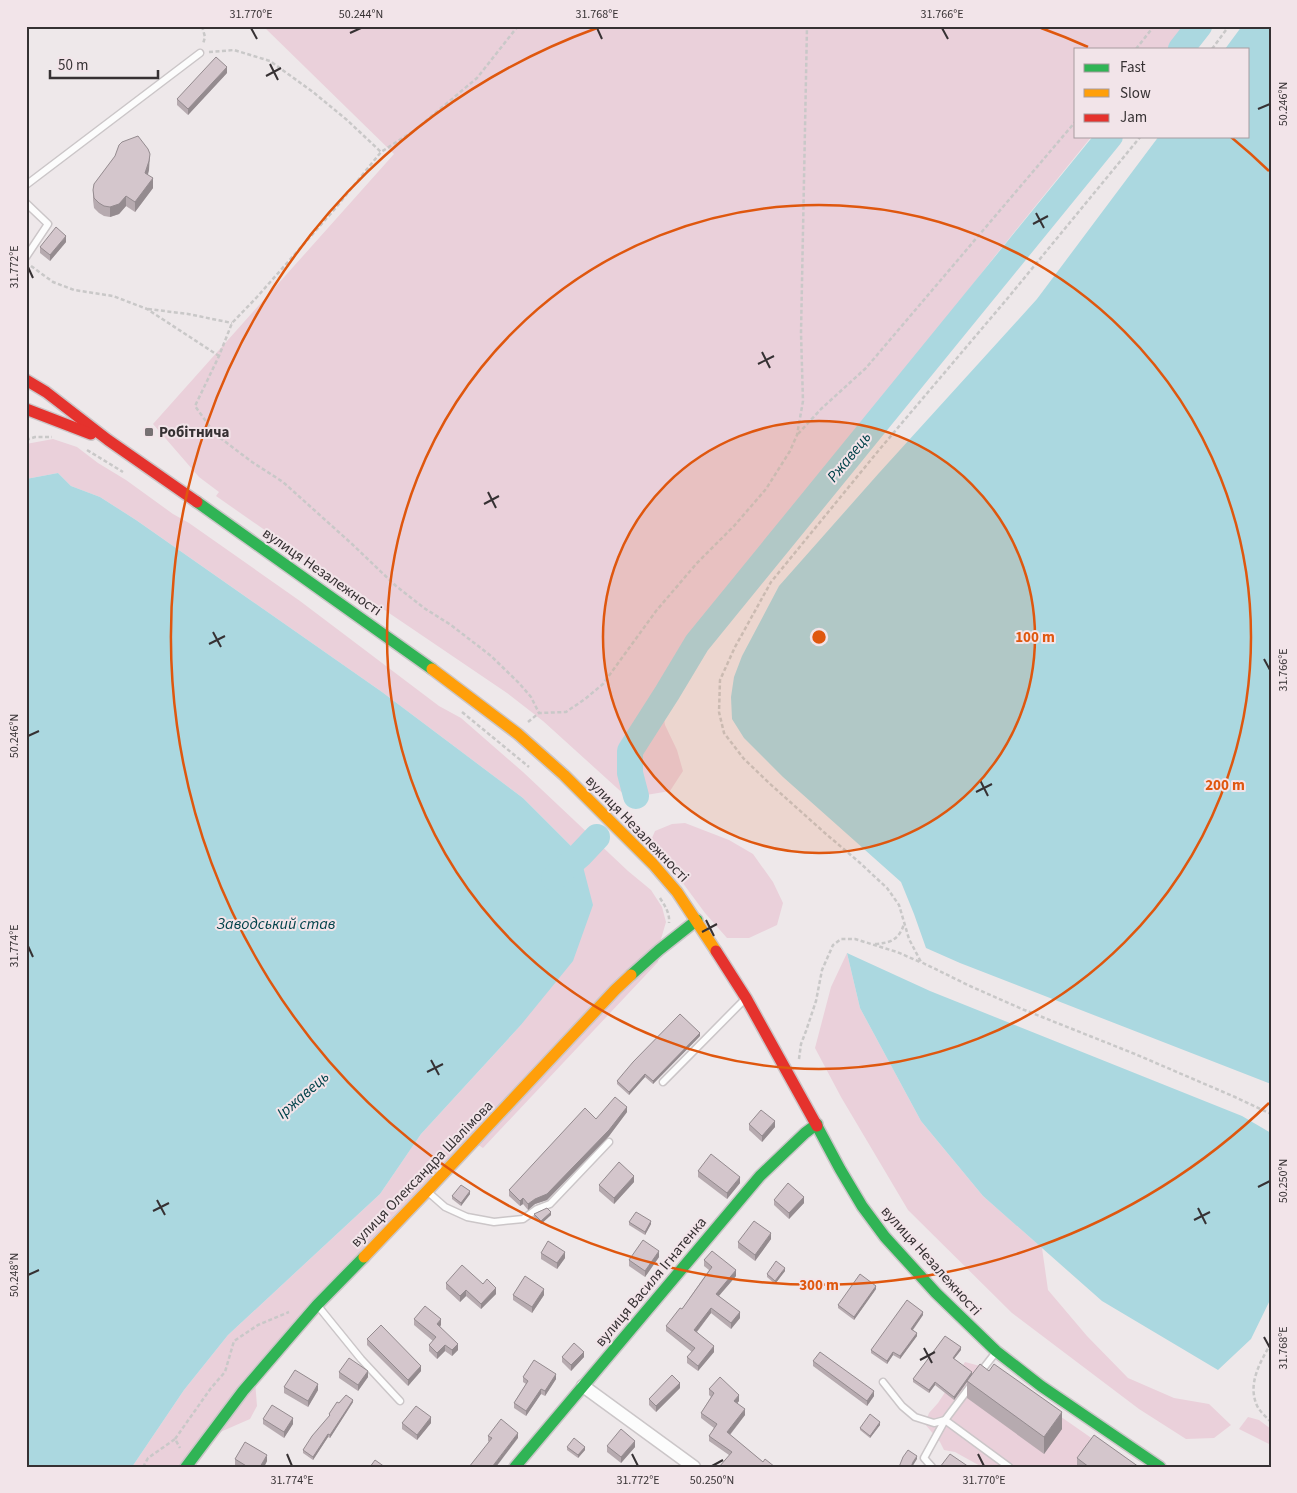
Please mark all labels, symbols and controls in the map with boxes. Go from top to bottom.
text: 31.770°E [229,6,273,23]
text: 50.244°N [339,6,383,23]
text: 31.768°E [575,6,619,23]
text: 31.766°E [920,6,964,23]
scale bar [50,48,158,80]
legend [1074,48,1250,138]
text: 50 m [58,55,88,76]
text: Fast [1120,57,1146,78]
text: 50.246°N [1275,82,1292,126]
text: Slow [1120,83,1151,104]
text: Jam [1120,107,1147,128]
text: 31.772°E [6,245,23,289]
place label: Робітнича [159,422,230,443]
marker: Робітнича [143,426,155,438]
water label: Ржавець [822,427,876,487]
street label: вулиця Незалежності [258,523,386,621]
text: 100 m [1015,627,1055,648]
centre of rings [810,628,828,646]
text: 31.766°E [1275,648,1292,692]
text: 50.246°N [6,714,23,758]
street label: вулиця Незалежності [580,771,694,887]
text: 200 m [1205,775,1245,796]
water label: Заводський став [217,913,336,935]
text: 31.774°E [6,924,23,968]
water label: Іржавець [272,1066,334,1124]
street label: вулиця Олександра Шалімова [346,1096,498,1252]
text: 50.250°N [1275,1159,1292,1203]
street label: вулиця Незалежності [876,1202,986,1320]
street label: вулиця Василя Ігнатенка [590,1213,712,1351]
text: 50.248°N [6,1253,23,1297]
text: 300 m [799,1275,839,1296]
text: 31.768°E [1275,1326,1292,1370]
text: 31.774°E [270,1472,314,1489]
text: 31.772°E [616,1472,660,1489]
text: 50.250°N [690,1472,734,1489]
text: 31.770°E [962,1472,1006,1489]

